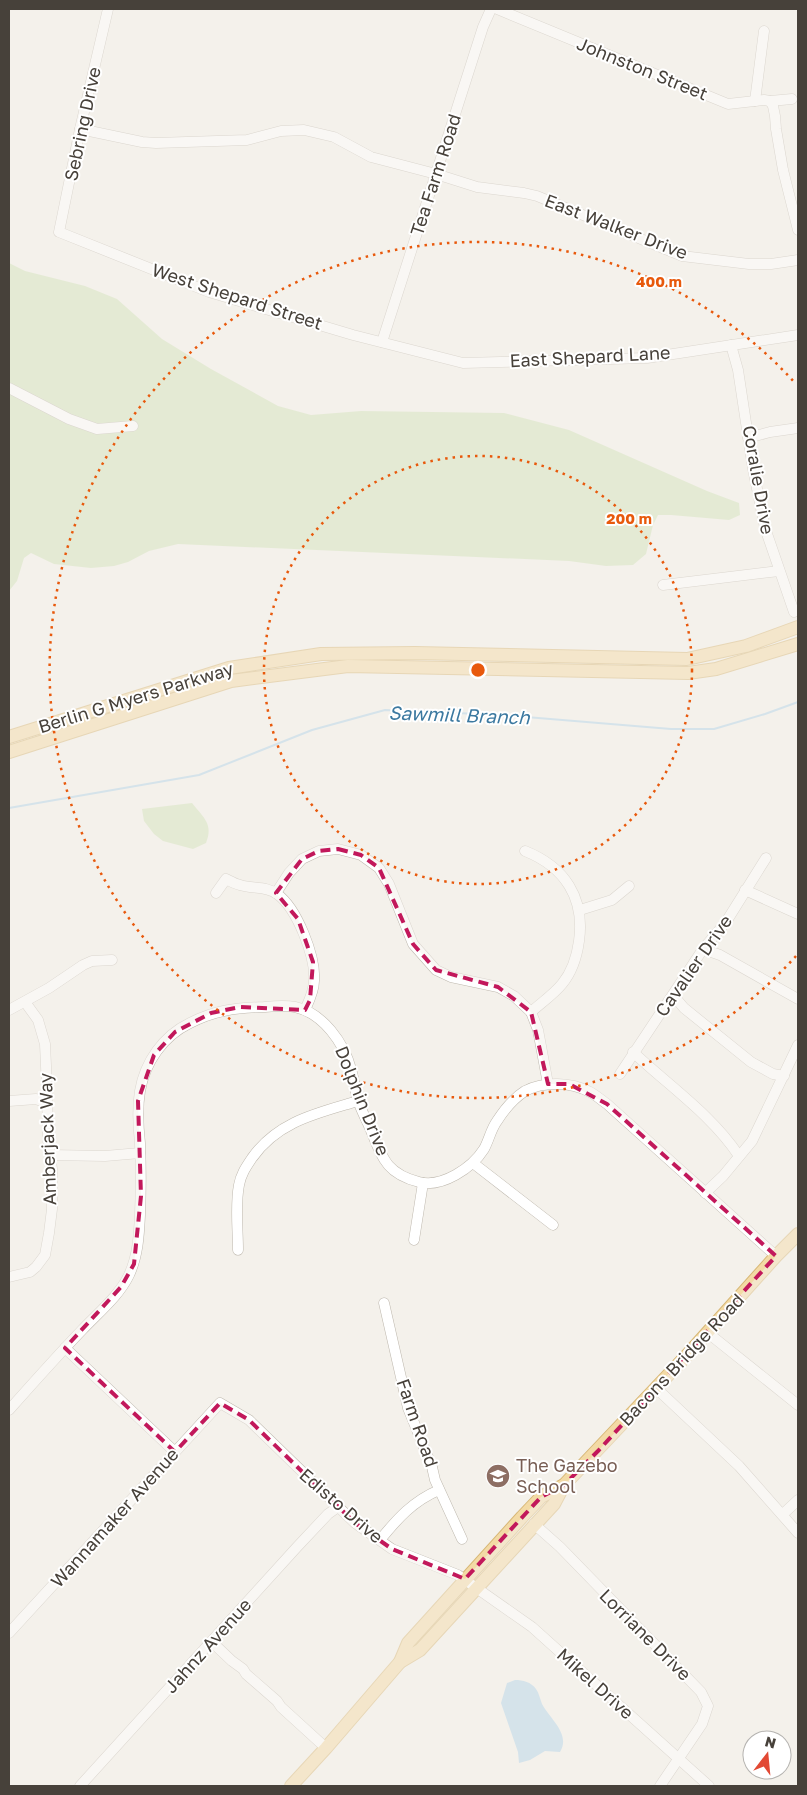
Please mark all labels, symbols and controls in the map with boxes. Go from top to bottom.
street label: Johnston Street [574,32,711,104]
street label: Sebring Drive [59,65,105,183]
street label: Tea Farm Road [405,111,465,238]
street label: East Walker Drive [542,189,691,263]
street label: West Shepard Street [149,258,325,334]
text: 400 m [636,272,682,290]
street label: East Shepard Lane [509,341,671,371]
street label: Coralie Drive [739,424,779,536]
text: 200 m [606,509,652,527]
street label: Berlin G Myers Parkway [36,657,236,737]
centre of rings [469,661,487,679]
water label: Sawmill Branch [388,701,531,729]
street label: Cavalier Drive [650,910,736,1020]
street label: Dolphin Drive [331,1043,395,1159]
street label: Amberjack Way [34,1072,60,1206]
street label: Bacons Bridge Road [614,1289,748,1430]
street label: Farm Road [393,1376,443,1470]
street label: Wannamaker Avenue [46,1443,183,1592]
place label: The Gazebo School [516,1454,618,1497]
street label: Edisto Drive [295,1463,388,1547]
school or university icon: The Gazebo School [485,1463,511,1489]
street label: Lorriane Drive [595,1584,696,1685]
street label: Jahnz Avenue [159,1594,255,1697]
street label: Mikel Drive [553,1643,638,1723]
north arrow [742,1730,792,1780]
text: N [763,1732,778,1752]

